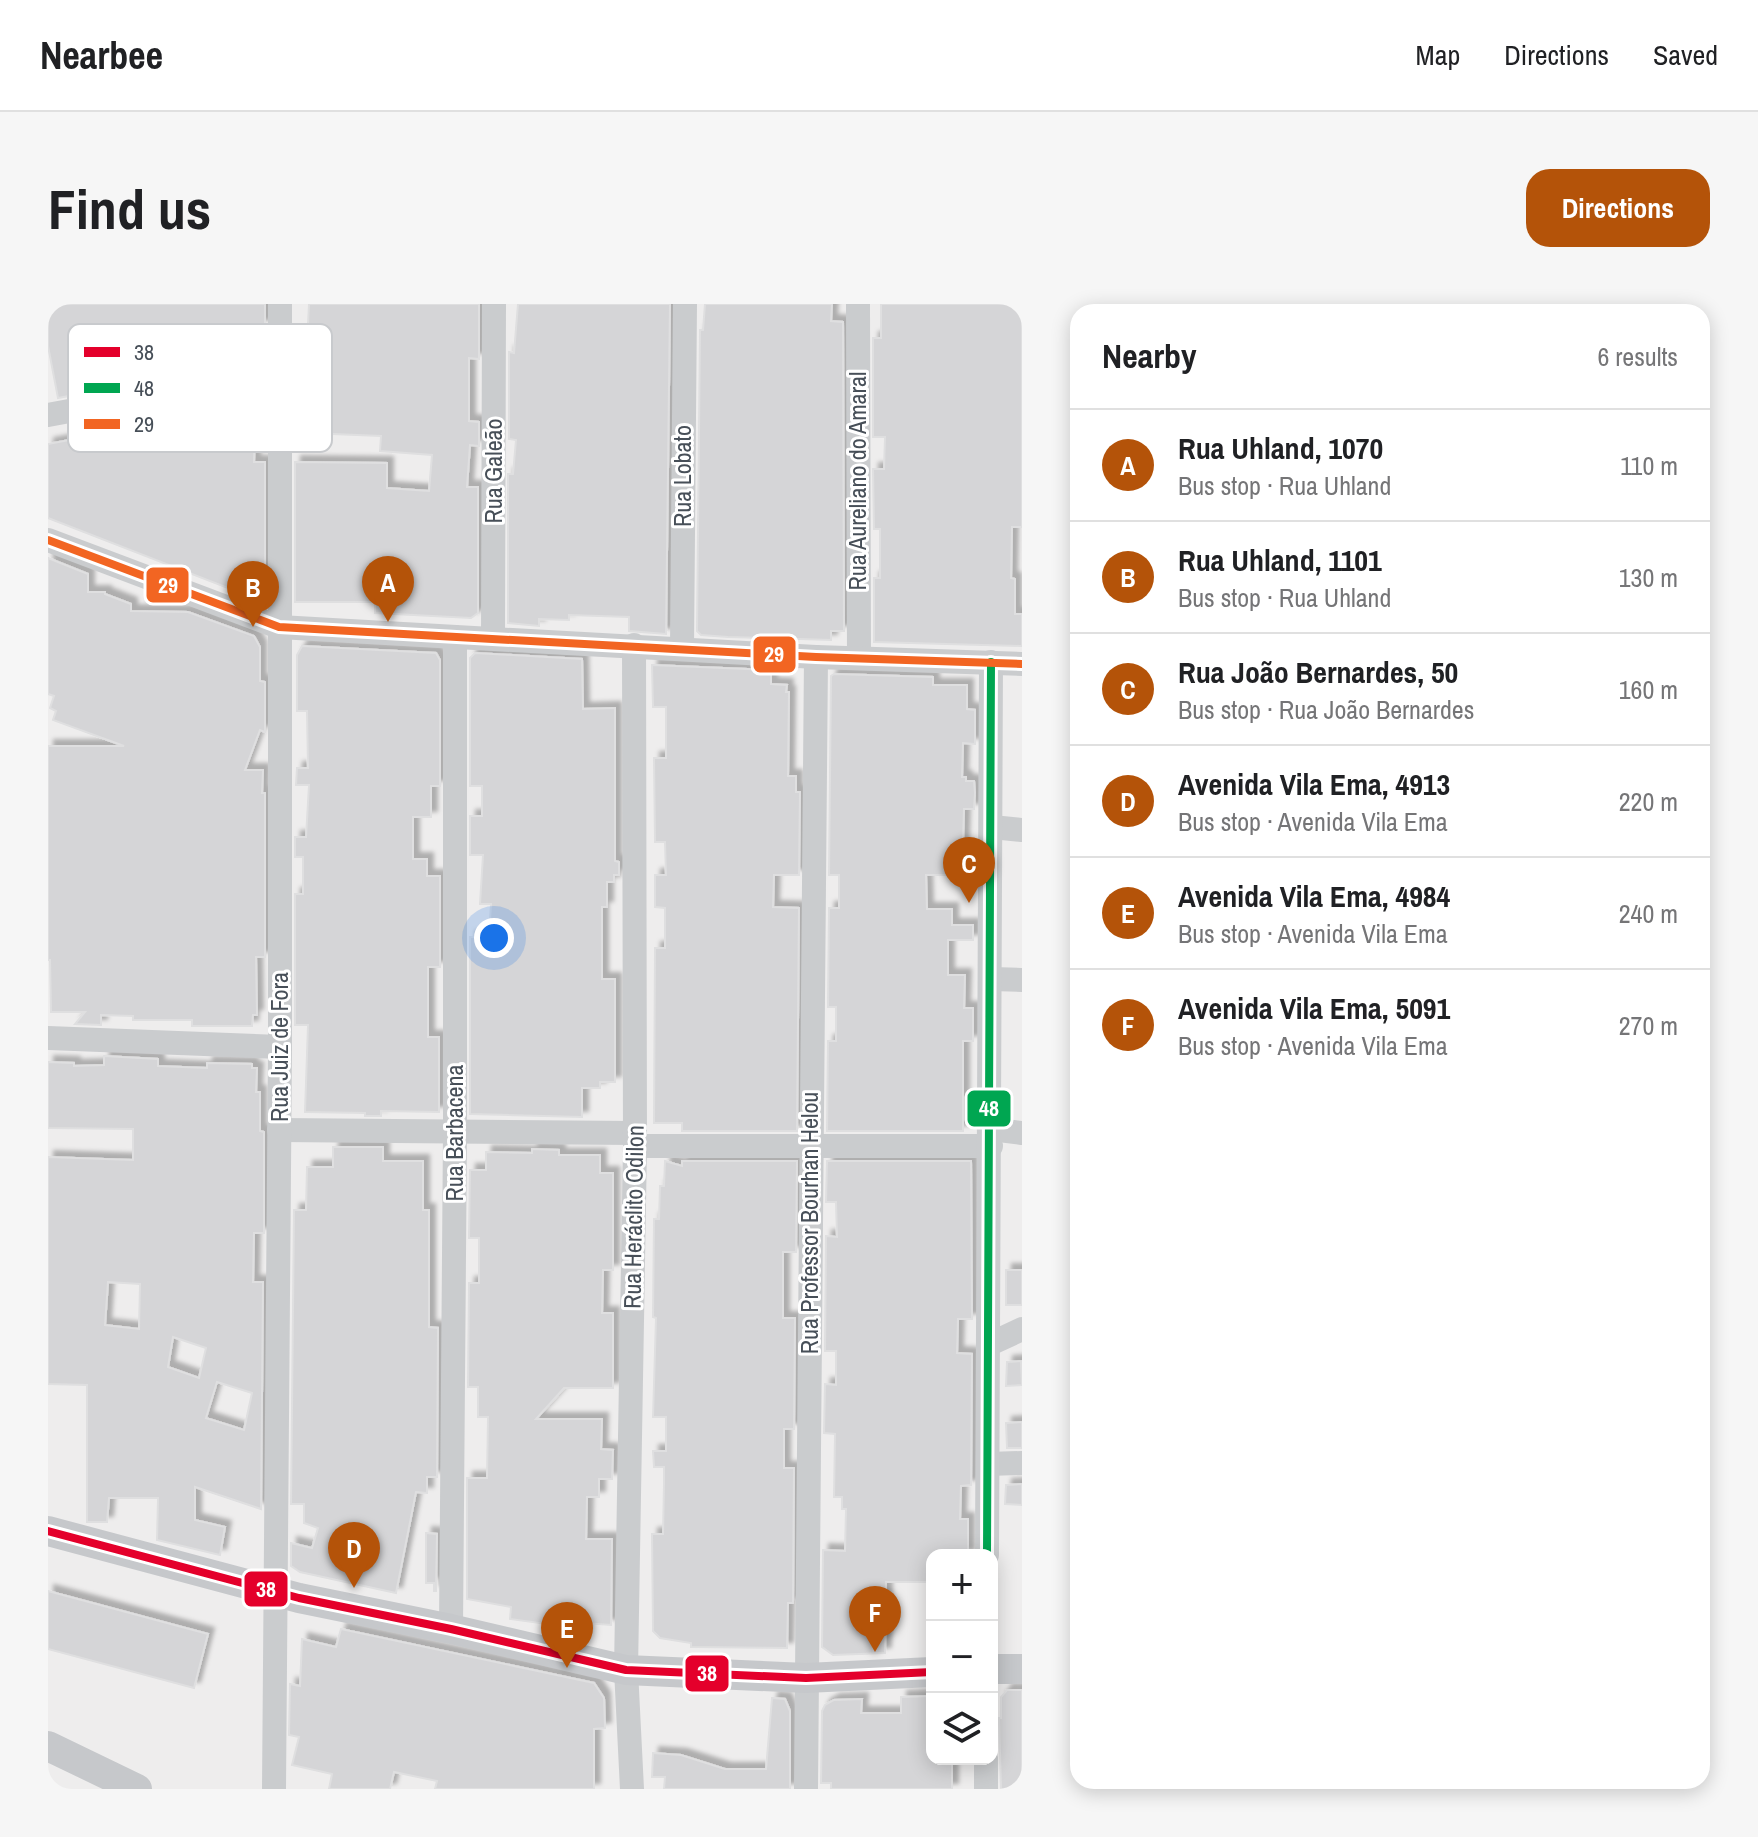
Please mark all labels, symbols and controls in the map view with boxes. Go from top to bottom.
text: Nearbee [40,30,163,81]
text: Map [1416,36,1460,74]
text: Directions [1504,36,1609,74]
text: Saved [1653,36,1718,74]
button: Directions [1526,169,1710,247]
text: Find us [48,171,211,246]
legend [68,324,332,452]
text: Nearby [1102,333,1197,379]
text: 38 [134,337,154,367]
text: 6 results [1597,339,1678,374]
street label: Rua Aureliano do Amaral [841,372,873,590]
text: 48 [134,373,154,403]
text: 29 [134,409,154,439]
street label: Rua Galeão [477,418,509,524]
street label: Rua Lobato [666,425,698,527]
text: Rua Uhland, 1070 [1178,428,1383,468]
text: A [1120,448,1136,483]
text: 110 m [1620,448,1678,483]
text: Bus stop · Rua Uhland [1178,468,1391,503]
text: Rua Uhland, 1101 [1178,540,1382,580]
pin: A [362,556,414,622]
text: B [1120,560,1136,595]
text: 130 m [1619,560,1678,595]
pin: B [227,561,279,627]
line badge: 29 [145,566,190,604]
text: 29 [158,570,178,600]
text: Bus stop · Rua Uhland [1178,580,1391,615]
line badge: 29 [752,635,797,674]
text: 29 [764,639,784,669]
text: Rua João Bernardes, 50 [1178,652,1458,692]
text: C [1120,672,1136,707]
text: 160 m [1619,672,1678,707]
text: Bus stop · Rua João Bernardes [1178,692,1474,727]
text: Avenida Vila Ema, 4913 [1178,764,1450,804]
text: D [1120,784,1136,819]
text: 220 m [1619,784,1678,819]
text: Bus stop · Avenida Vila Ema [1178,804,1448,839]
pin: C [943,837,995,903]
text: Avenida Vila Ema, 4984 [1178,876,1450,916]
text: E [1121,896,1135,931]
text: 240 m [1619,896,1678,931]
text: Bus stop · Avenida Vila Ema [1178,916,1448,951]
your location [474,918,514,958]
street label: Rua Juiz de Fora [263,972,295,1122]
text: Avenida Vila Ema, 5091 [1178,988,1450,1028]
text: F [1121,1008,1135,1043]
text: 270 m [1619,1008,1678,1043]
text: Bus stop · Avenida Vila Ema [1178,1028,1448,1063]
street label: Rua Barbacena [438,1065,470,1201]
line badge: 48 [966,1089,1012,1128]
street label: Rua Professor Bourhan Helou [793,1092,825,1354]
text: 48 [979,1093,999,1123]
street label: Rua Heráclito Odilon [615,1125,651,1309]
pin: D [328,1522,380,1588]
map controls [926,1549,998,1765]
button: + [926,1549,998,1621]
line badge: 38 [243,1570,289,1608]
text: 38 [256,1574,276,1604]
pin: F [849,1586,901,1652]
pin: E [541,1602,593,1668]
button: − [926,1621,998,1693]
line badge: 38 [684,1654,730,1693]
text: 38 [697,1658,717,1688]
button: layers [926,1693,998,1765]

